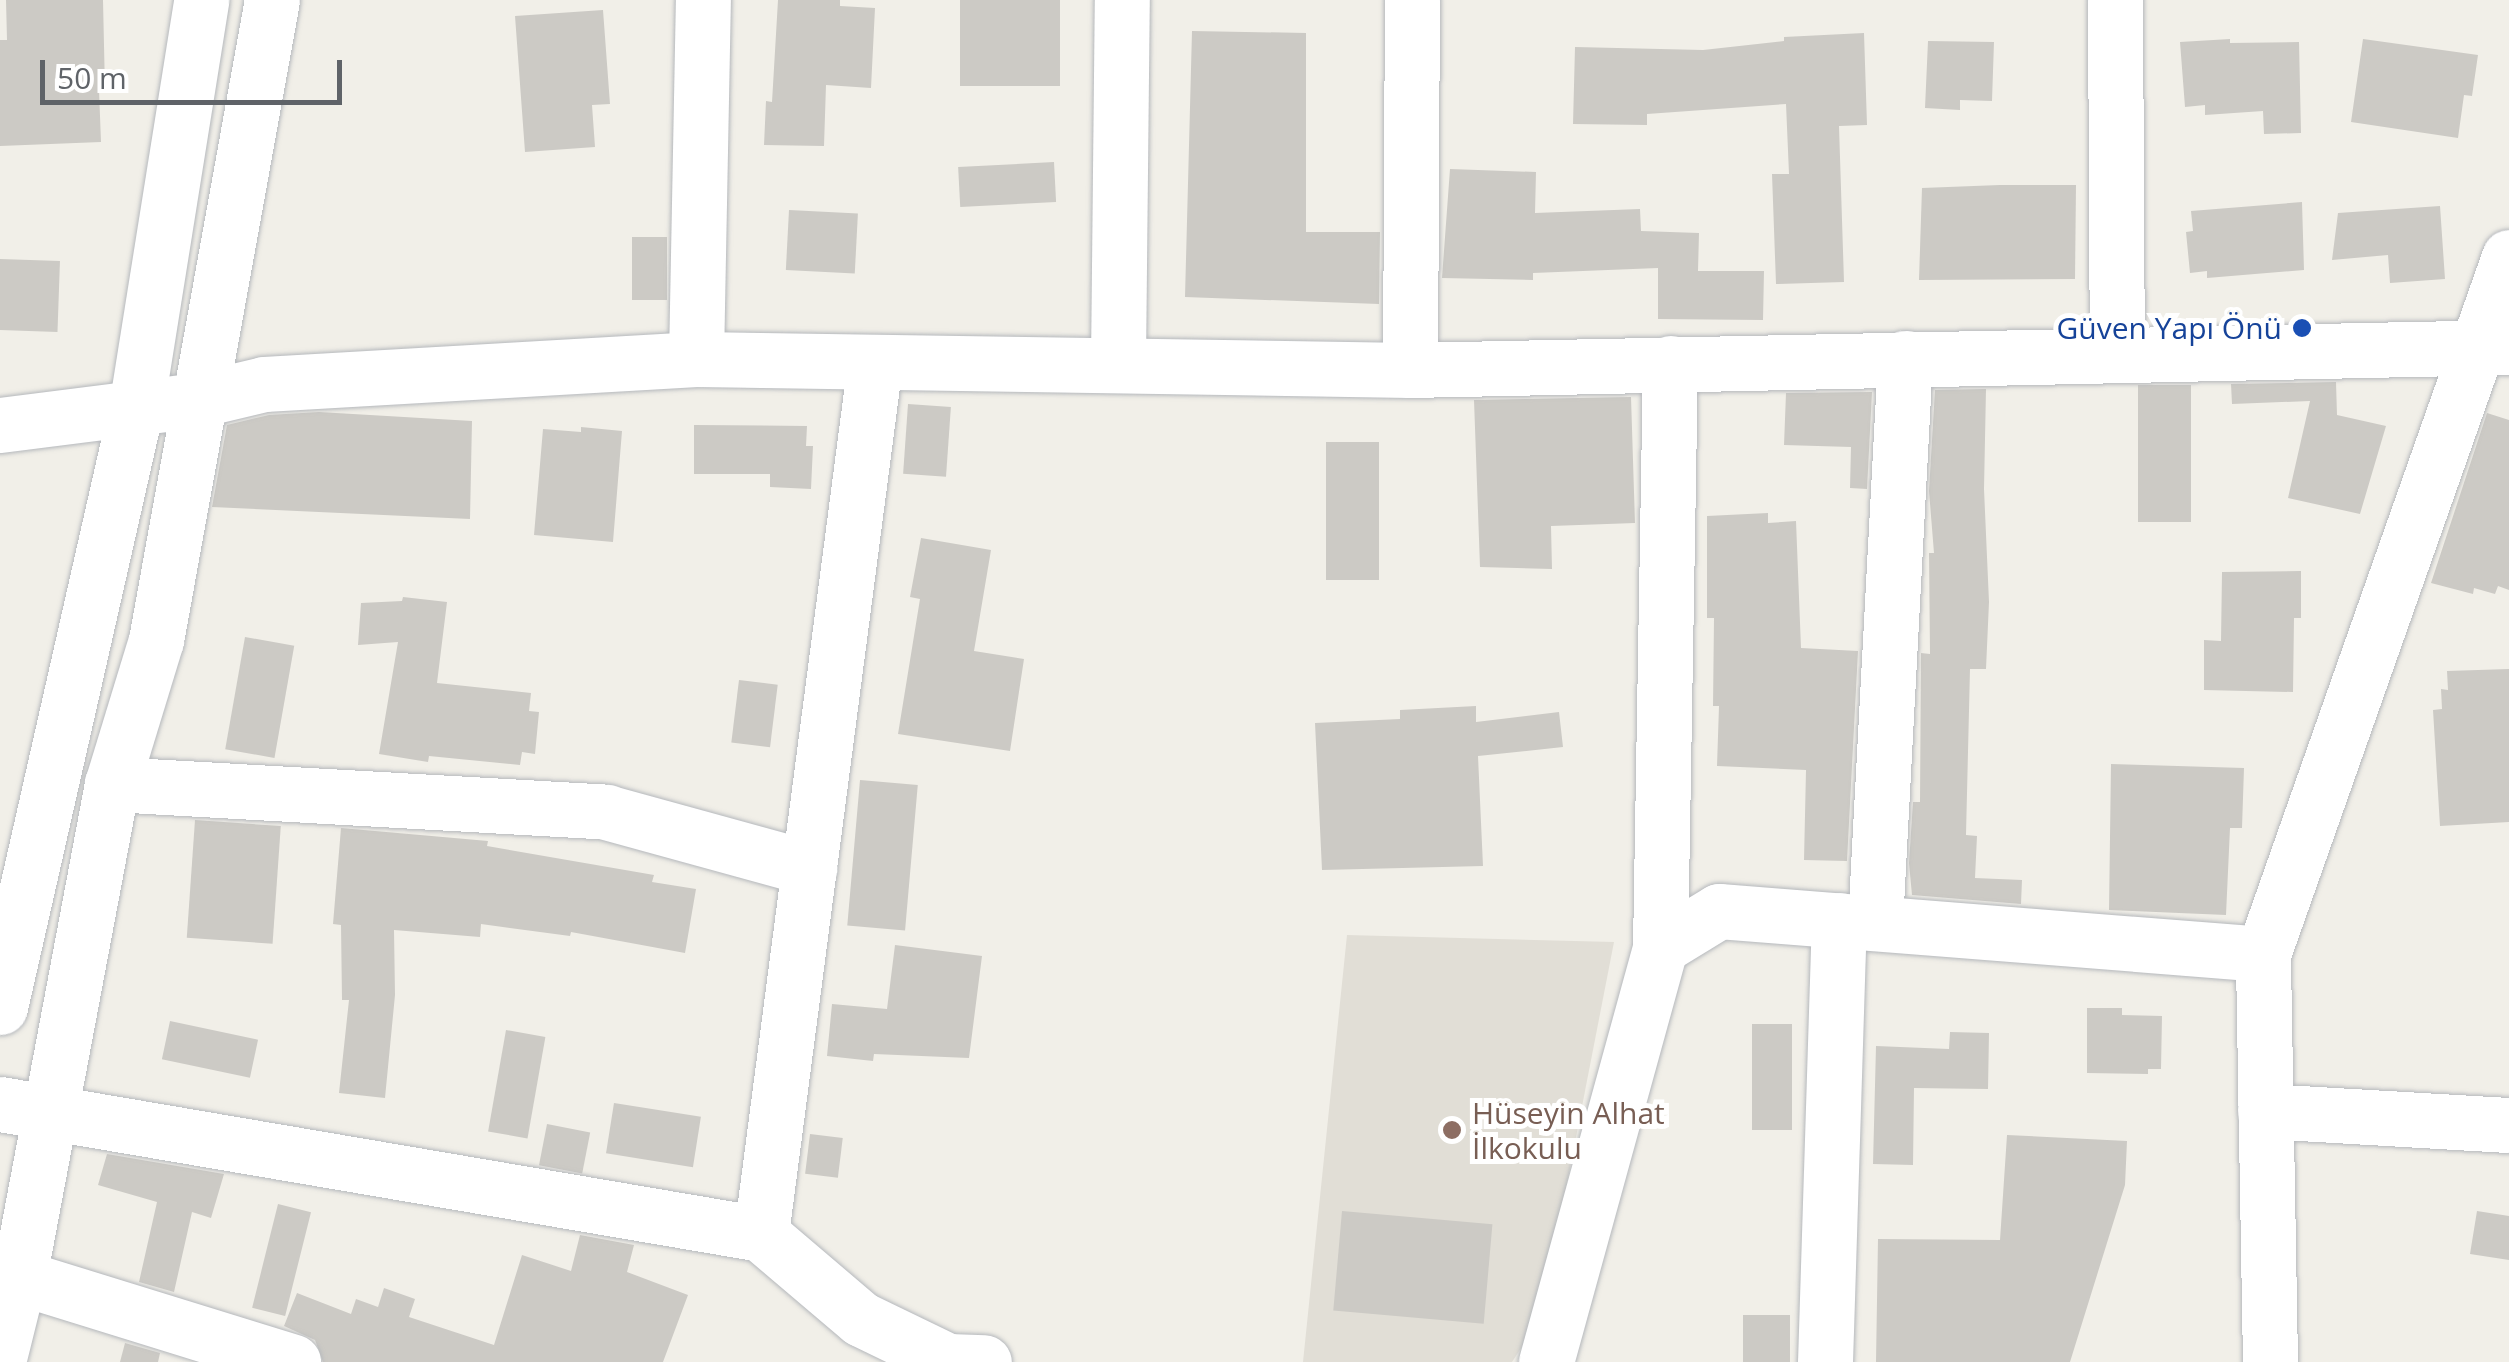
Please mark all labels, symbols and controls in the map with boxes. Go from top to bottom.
scale bar [45,40,348,102]
text: 50 m [57,57,127,98]
place label: Güven Yapı Önü [2056,310,2282,346]
marker: Güven Yapı Önü [2291,317,2313,339]
place label: Hüseyin Alhat İlkokulu [1472,1095,1665,1166]
marker: Hüseyin Alhat İlkokulu [1441,1119,1463,1141]

